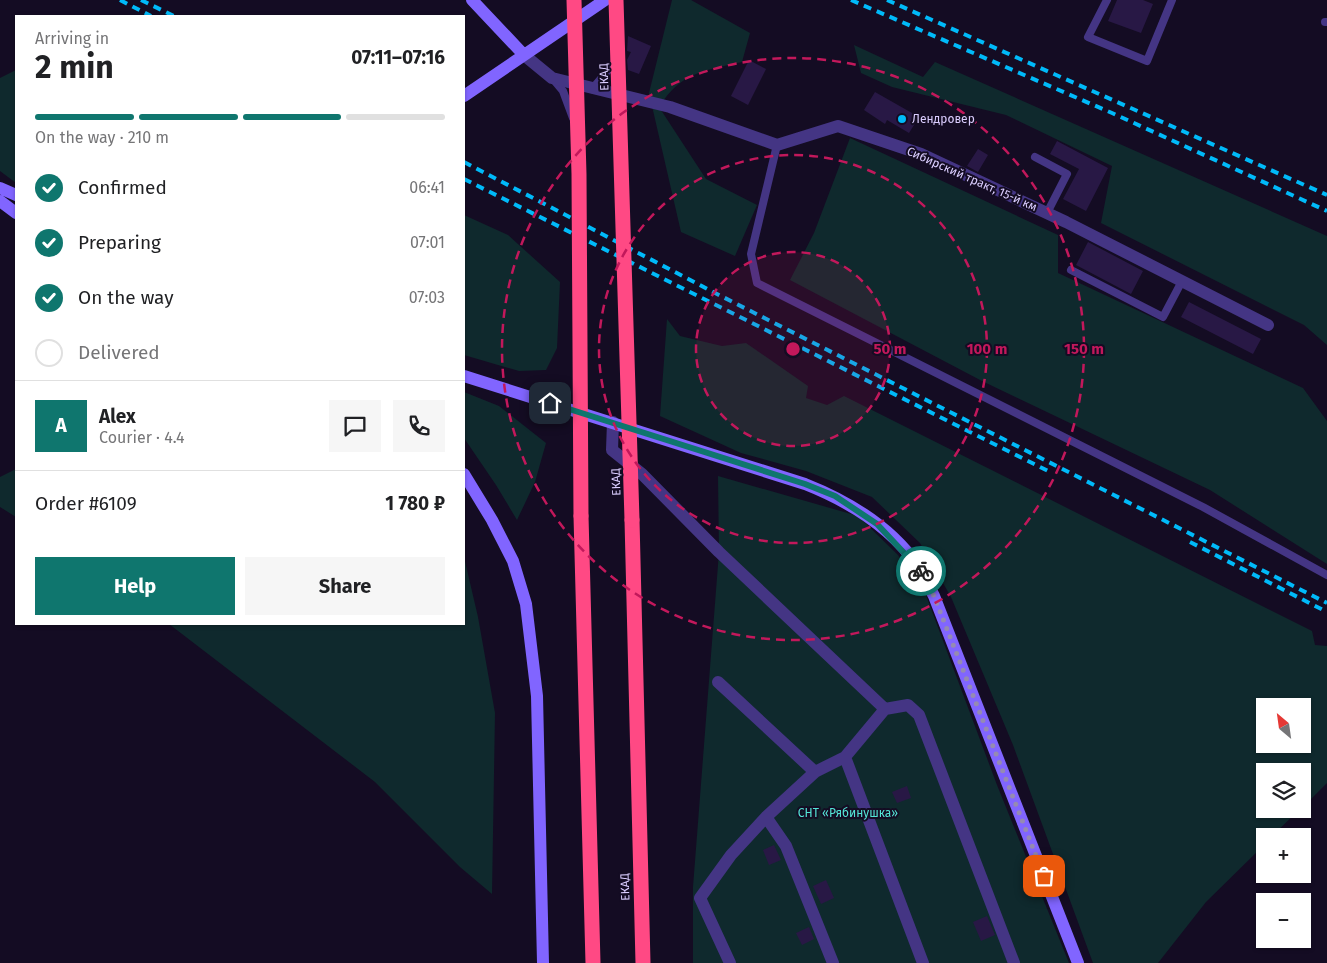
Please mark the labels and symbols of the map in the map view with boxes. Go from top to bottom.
street label: ЕКАД [597,63,611,91]
place label: Лендровер [912,112,975,126]
marker: Лендровер [896,113,908,125]
street label: Сибирский тракт, 15-й км [905,144,1039,214]
centre of rings [784,340,802,358]
text: 50 m [873,340,907,358]
text: 100 m [967,340,1007,358]
text: 150 m [1064,340,1104,358]
pin [529,382,571,424]
street label: ЕКАД [609,468,623,496]
courier [896,546,946,596]
north arrow [1256,698,1311,752]
park label: СНТ «Рябинушка» [798,806,898,820]
pin [1023,855,1065,897]
street label: ЕКАД [618,873,632,901]

